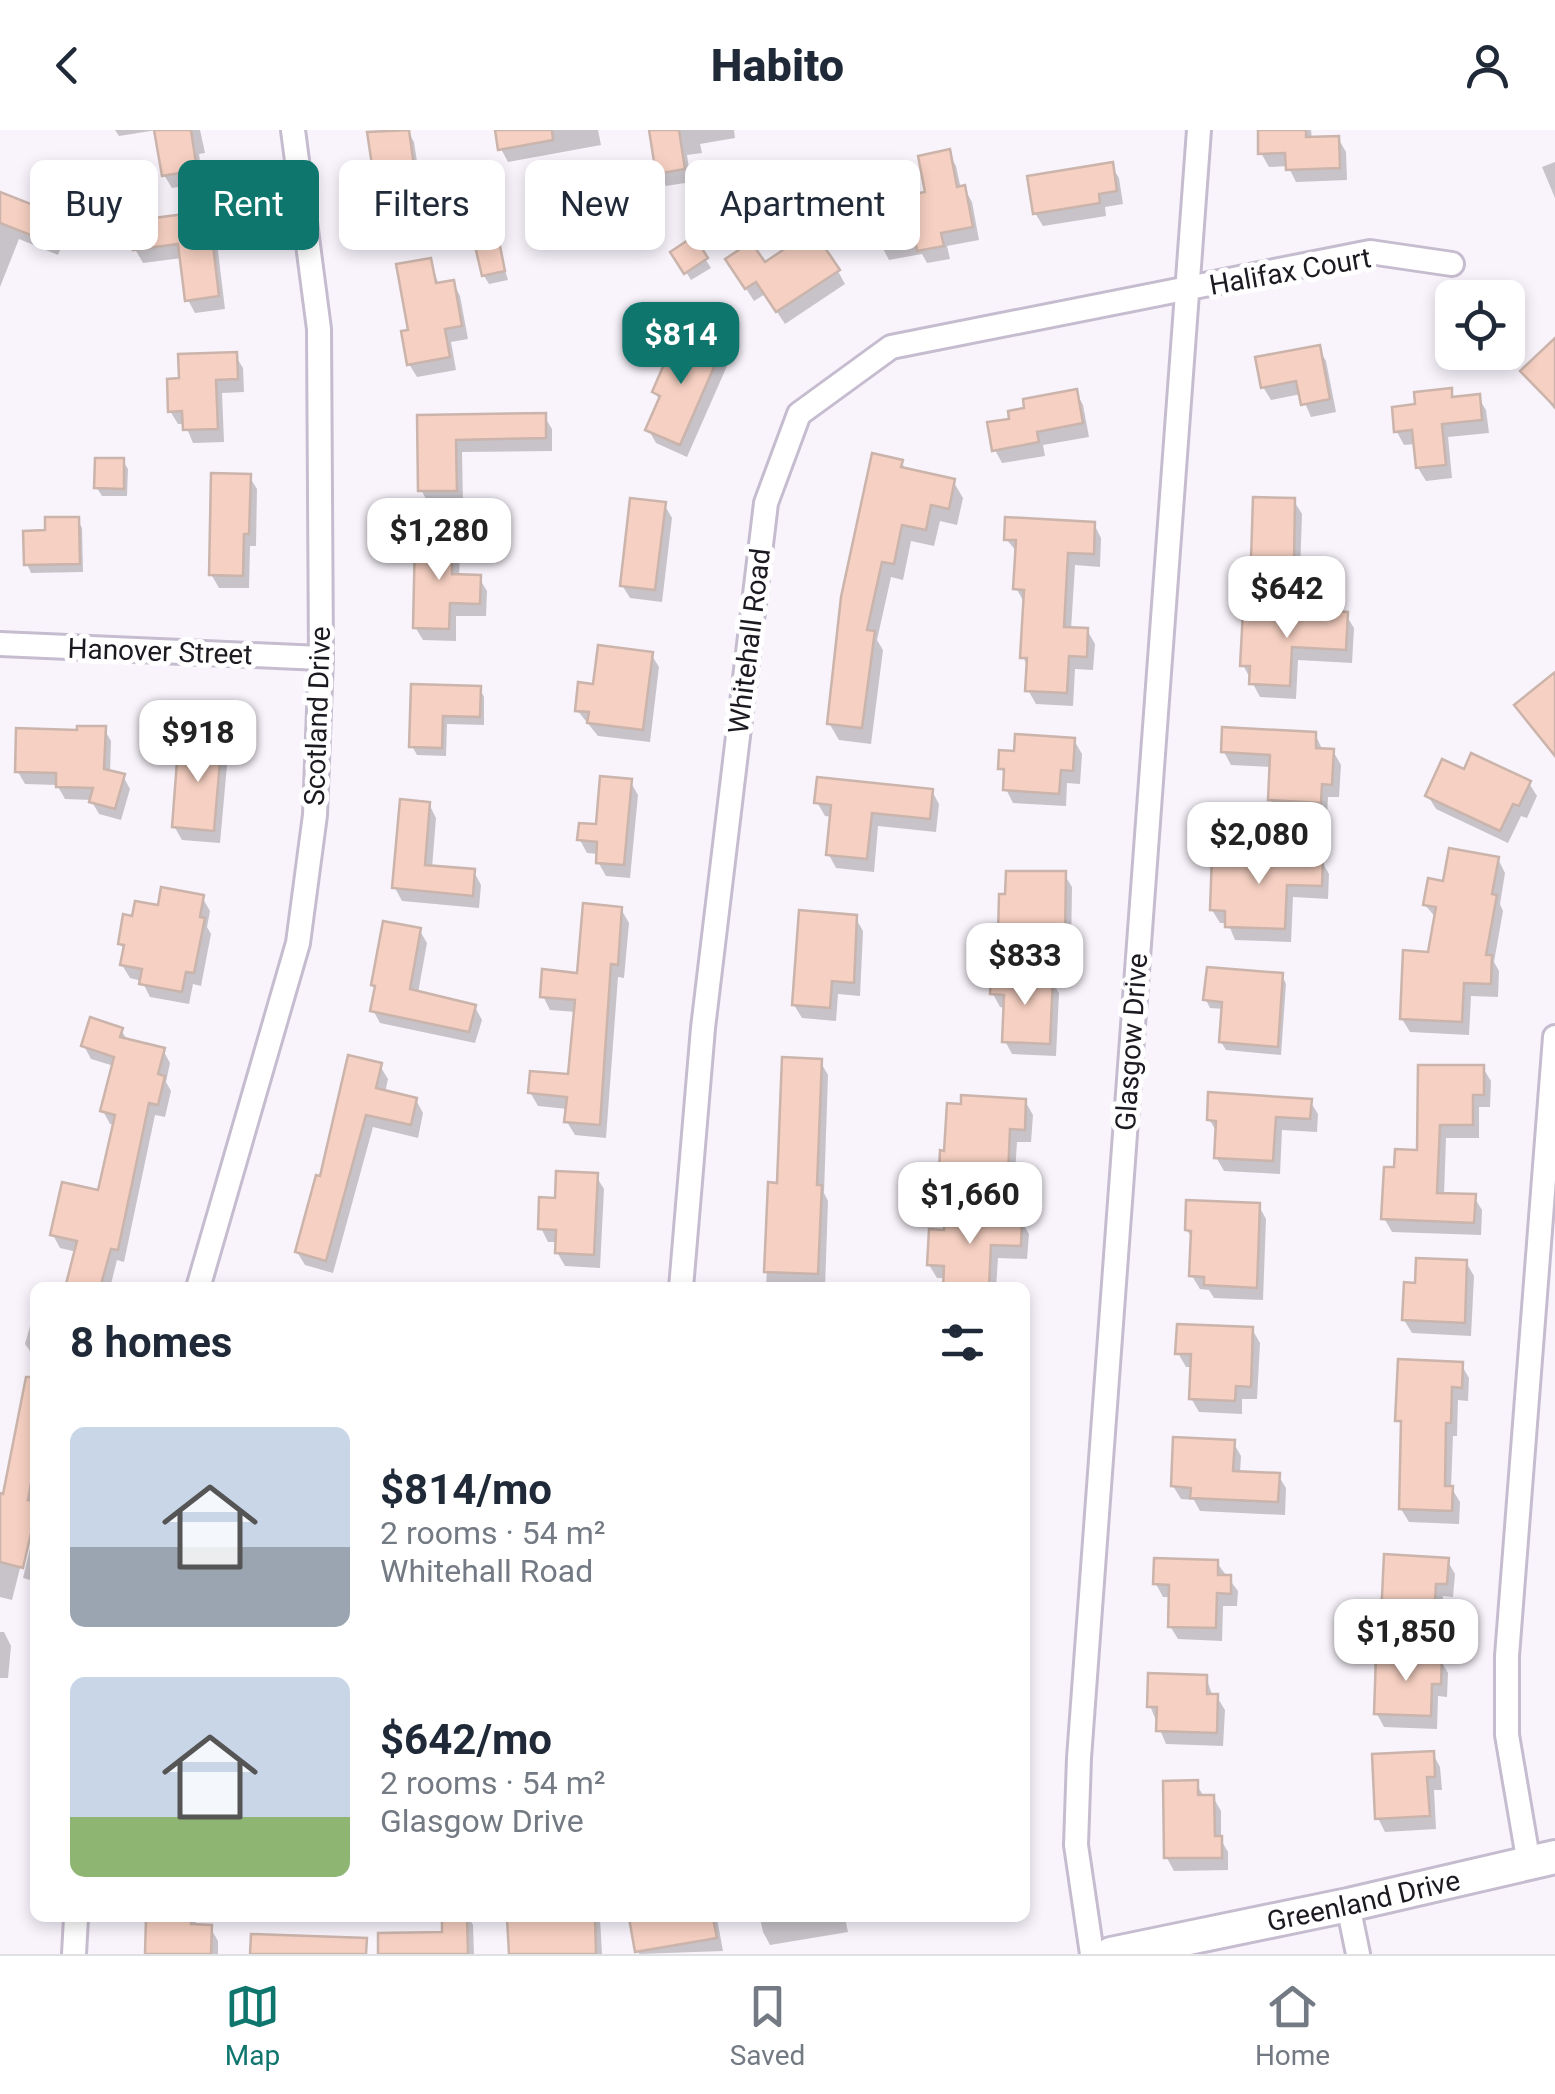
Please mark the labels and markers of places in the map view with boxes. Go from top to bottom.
pin: $814 [622,302,740,387]
pin: $1,280 [358,498,520,583]
pin: $642 [1228,556,1346,641]
pin: $918 [139,700,257,785]
pin: $2,080 [1178,802,1340,887]
pin: $833 [966,923,1084,1008]
pin: $1,660 [889,1162,1051,1247]
pin: $1,850 [1325,1599,1487,1684]

